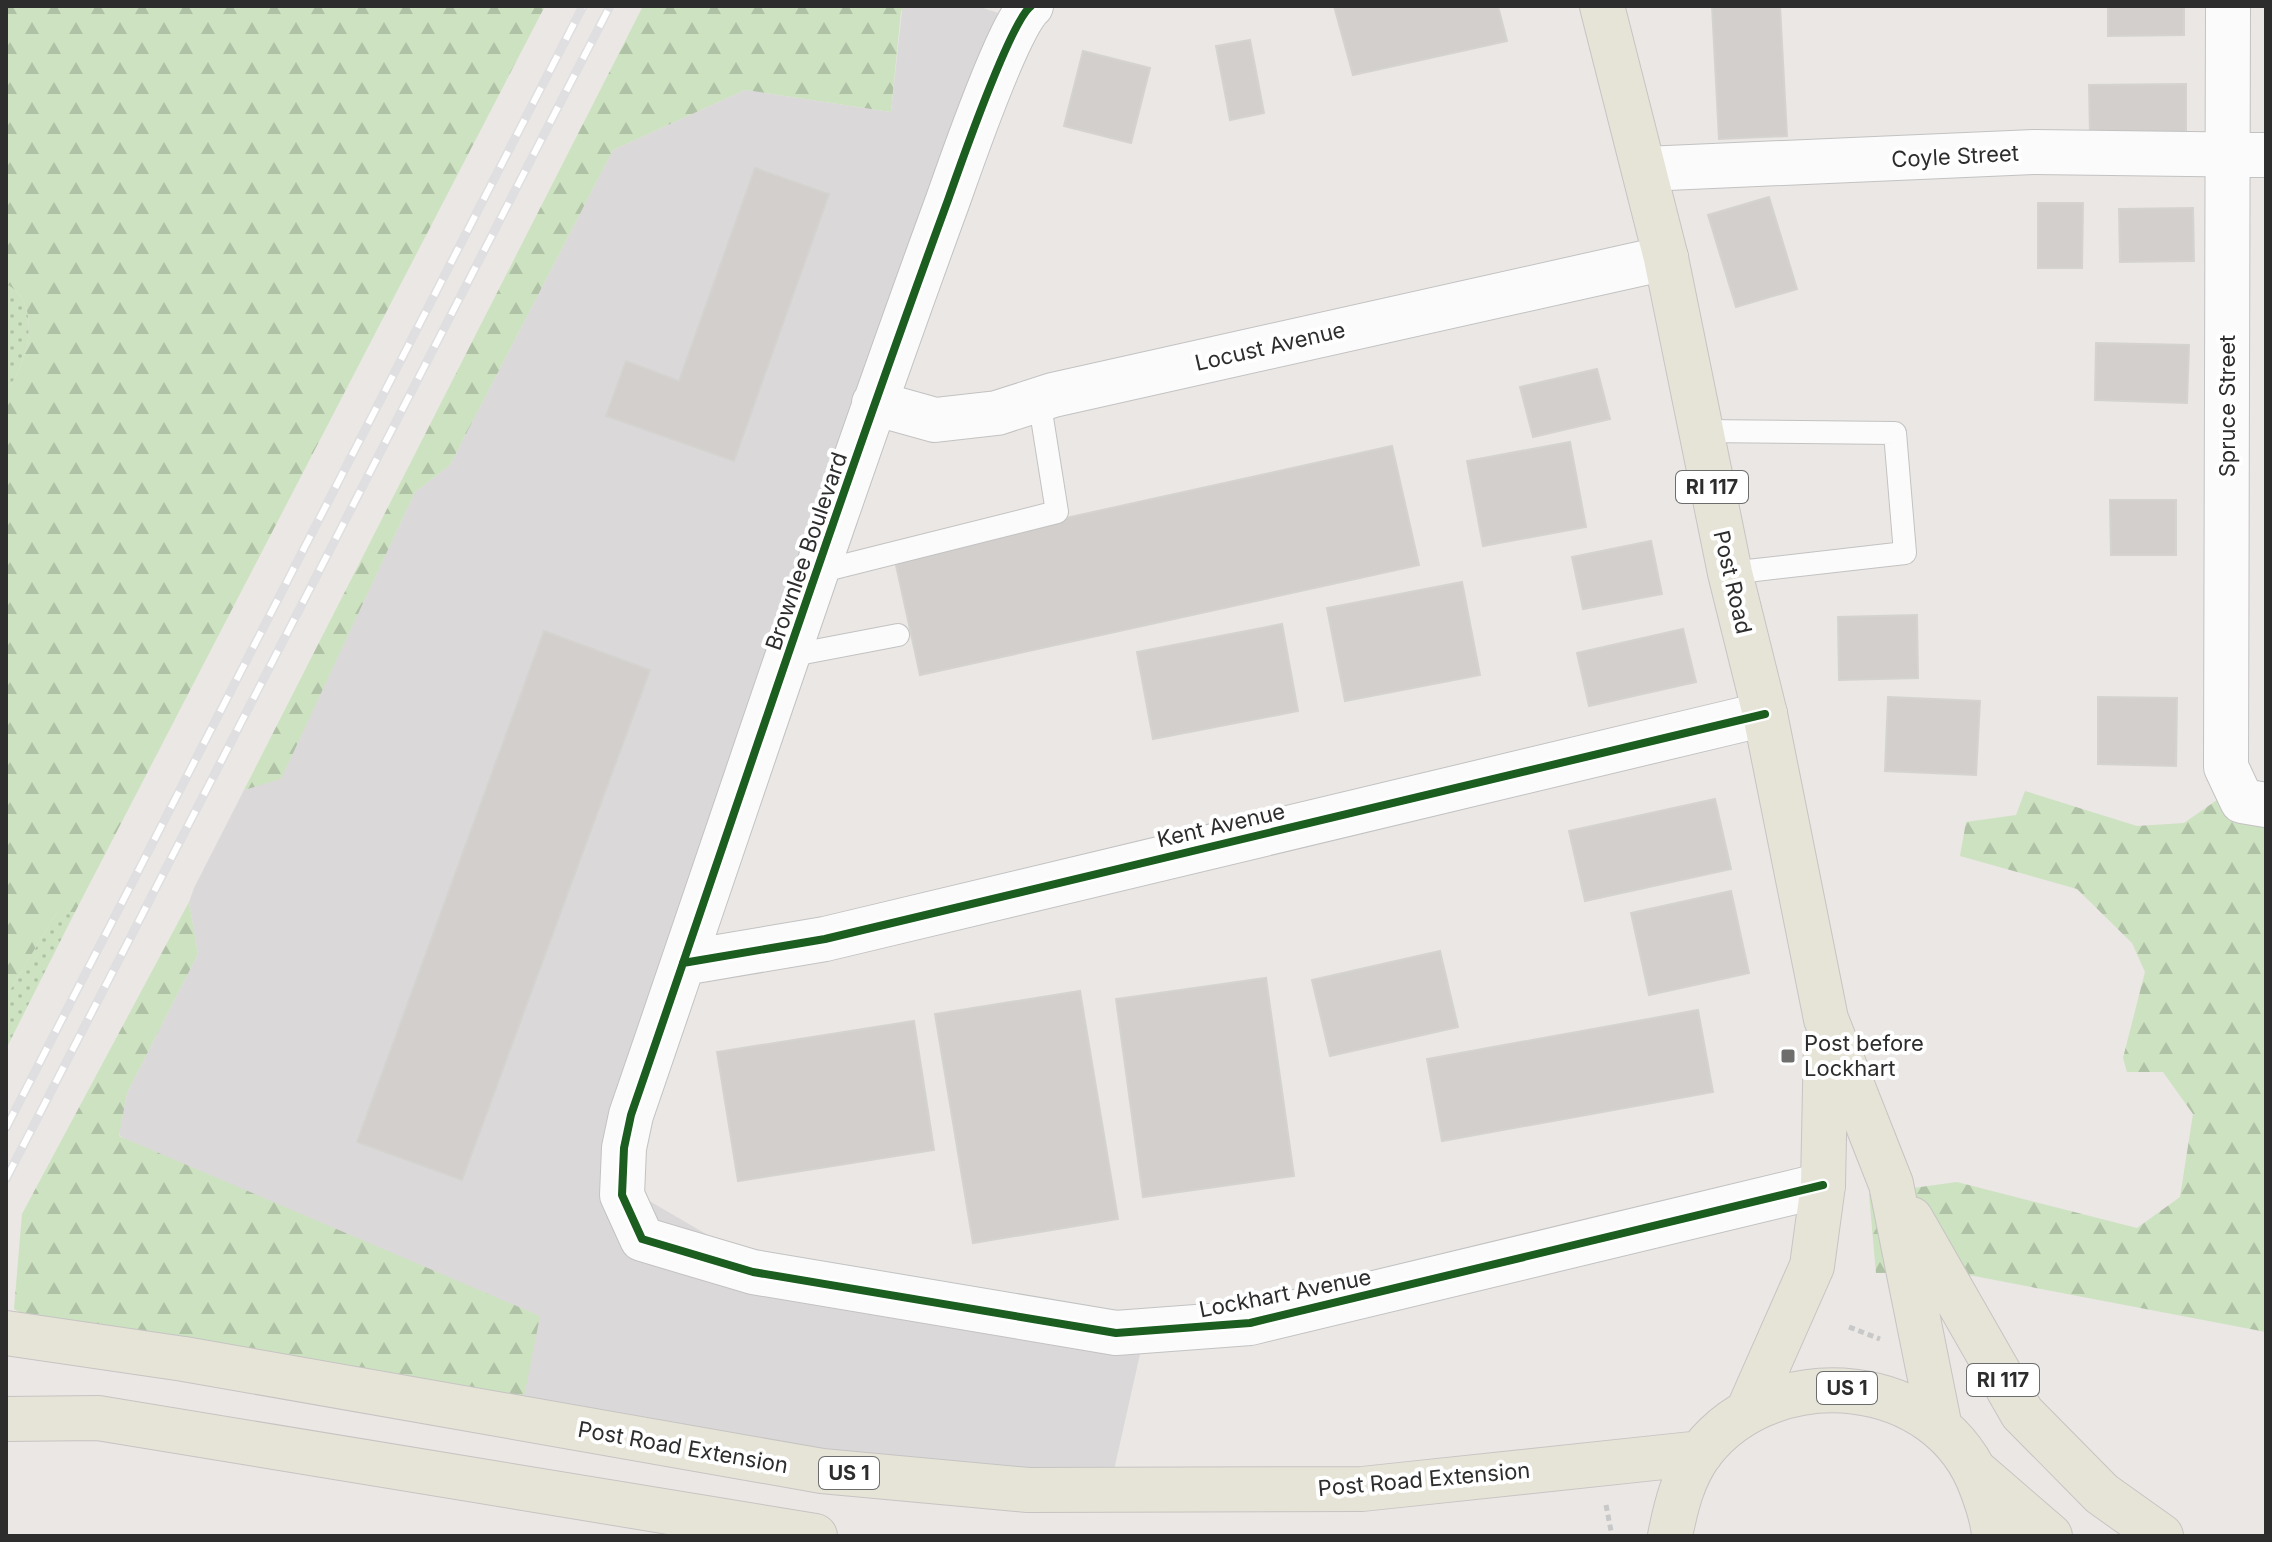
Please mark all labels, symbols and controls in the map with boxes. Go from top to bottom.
street label: Coyle Street [1891,140,2019,172]
street label: Locust Avenue [1192,316,1348,376]
street label: Spruce Street [2214,335,2240,477]
street label: Brownlee Boulevard [760,449,852,653]
road number: RI 117 [1676,471,1748,503]
street label: Post Road [1709,528,1757,636]
street label: Kent Avenue [1155,798,1287,852]
place label: Post before Lockhart [1804,1030,1924,1081]
marker: Post before Lockhart [1779,1047,1797,1065]
street label: Lockhart Avenue [1197,1264,1373,1322]
road number: RI 117 [1967,1364,2039,1396]
road number: US 1 [1817,1372,1877,1404]
street label: Post Road Extension [576,1416,790,1478]
road number: US 1 [819,1457,879,1489]
street label: Post Road Extension [1317,1457,1531,1501]

